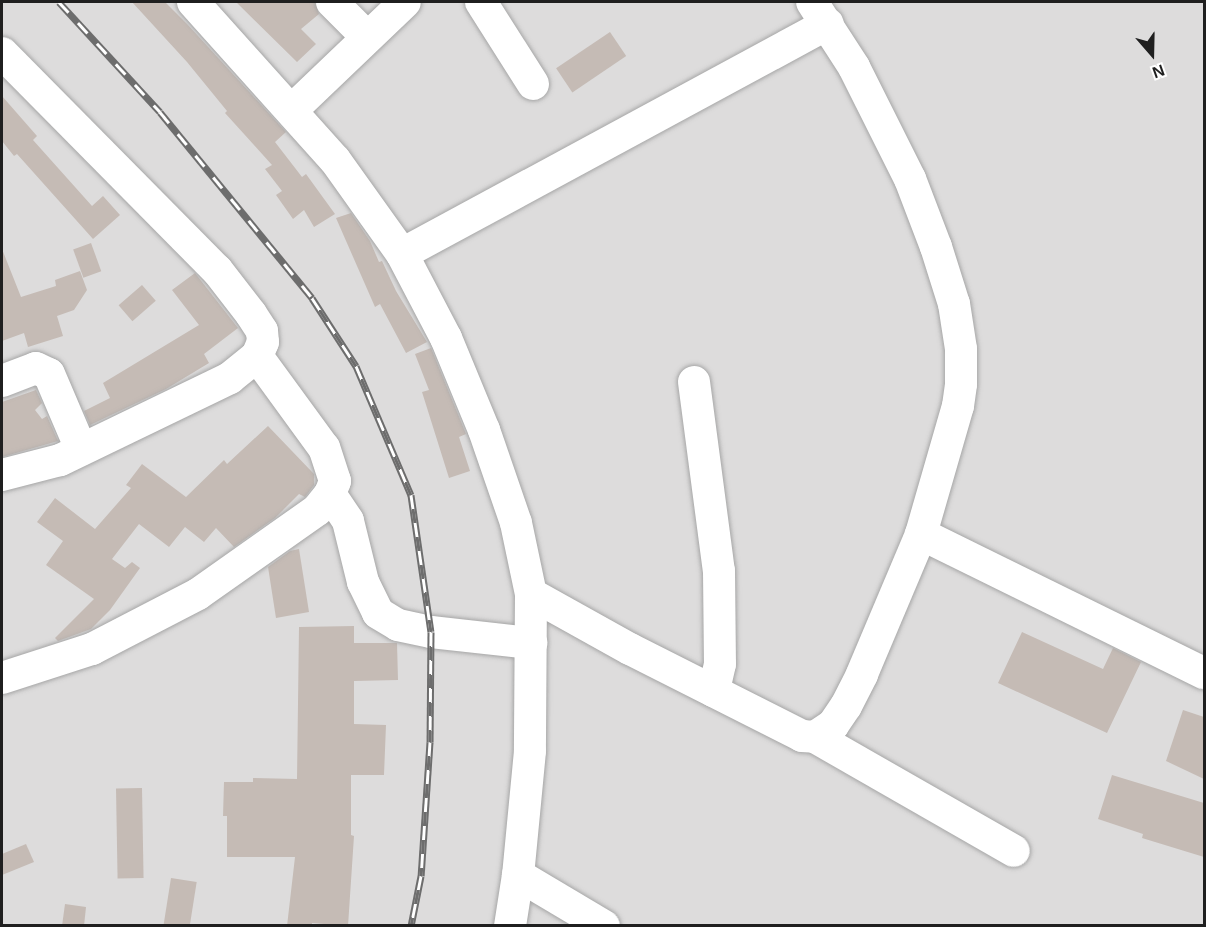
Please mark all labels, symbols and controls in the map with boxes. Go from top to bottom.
north arrow [1122,24,1182,84]
text: N [1150,61,1167,81]

